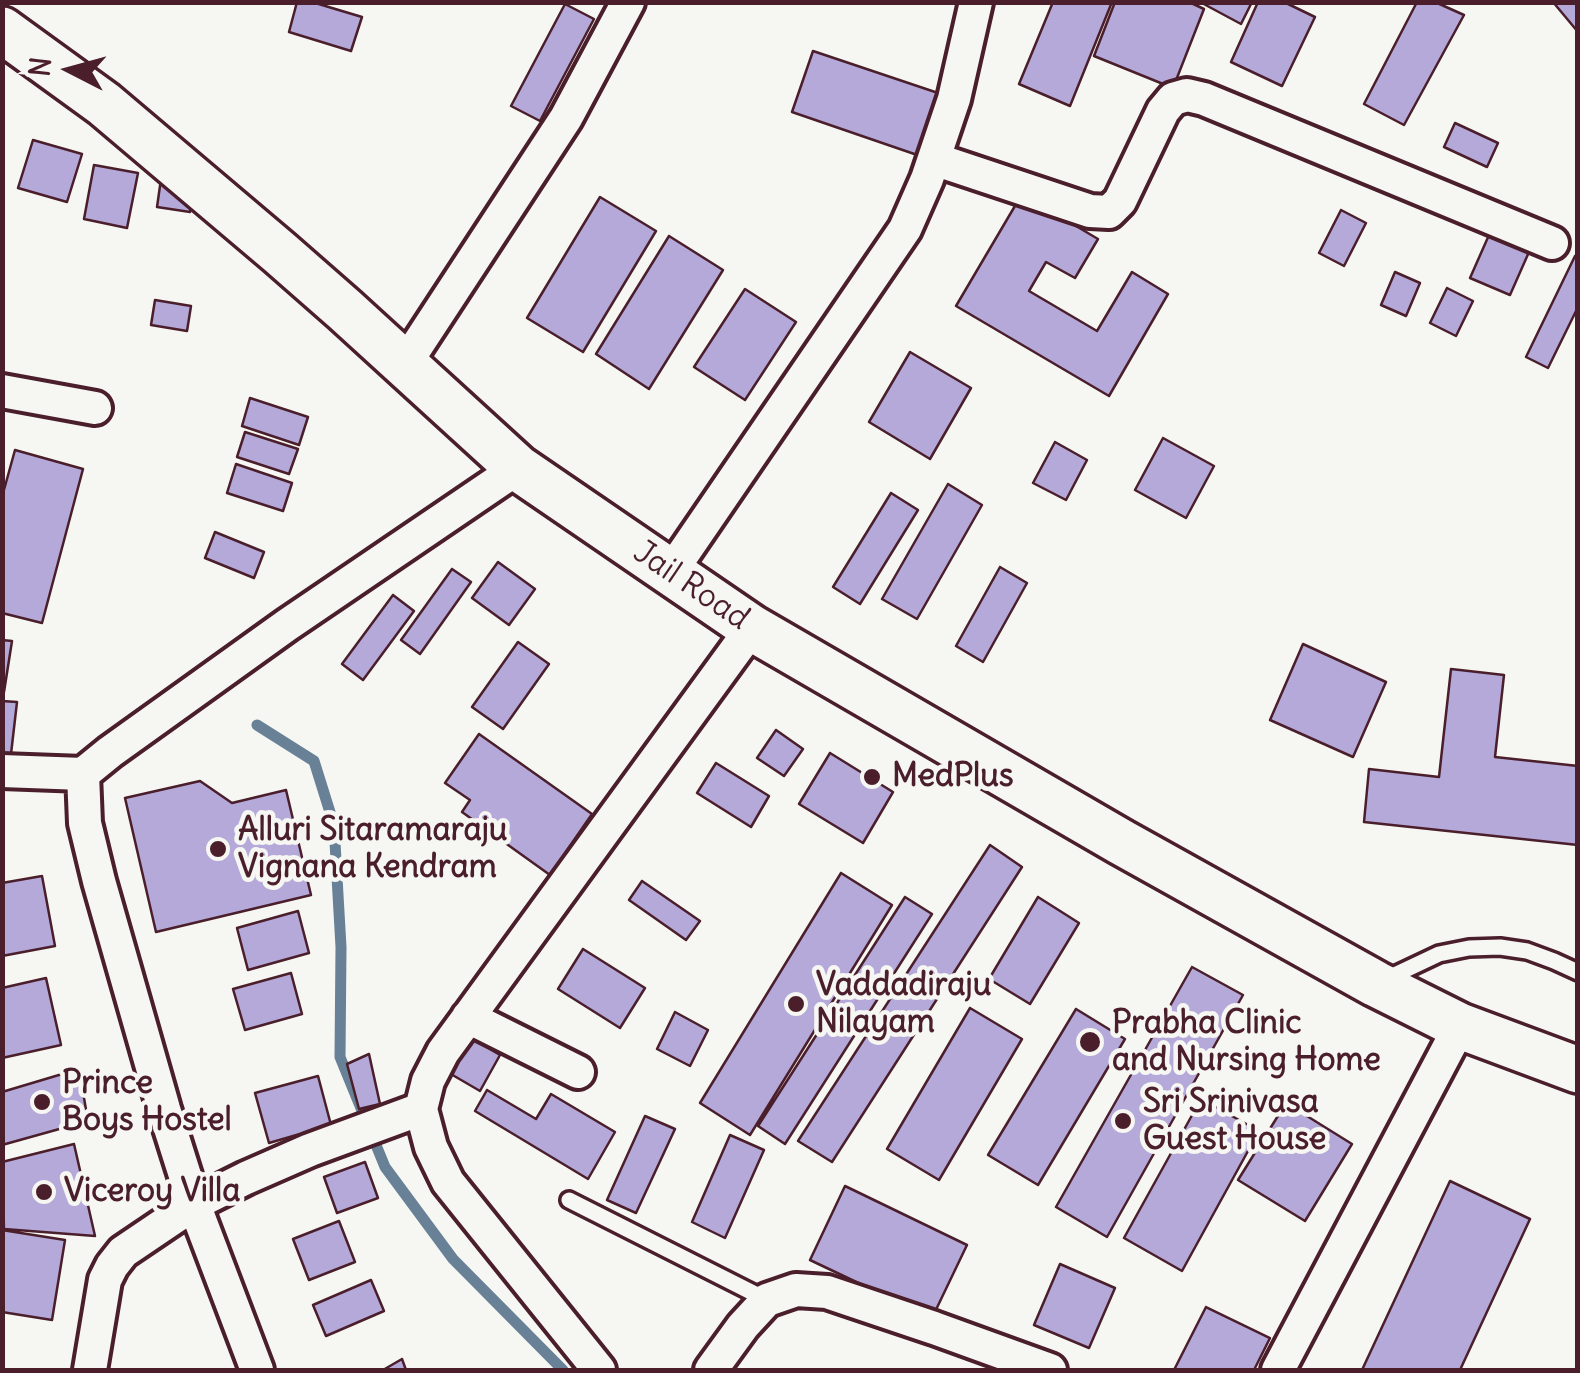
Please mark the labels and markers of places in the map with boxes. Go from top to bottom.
place label: MedPlus [892,758,1013,796]
marker: MedPlus [861,766,883,788]
place label: Alluri Sitaramaraju Vignana Kendram [238,812,508,887]
marker: Alluri Sitaramaraju Vignana Kendram [207,838,229,860]
place label: Vaddadiraju Nilayam [816,967,991,1042]
marker: Vaddadiraju Nilayam [785,993,807,1015]
place label: Prabha Clinic and Nursing Home [1112,1005,1381,1080]
marker: Prabha Clinic and Nursing Home [1077,1029,1103,1055]
place label: Prince Boys Hostel [62,1065,232,1140]
place label: Sri Srinivasa Guest House [1143,1084,1326,1159]
marker: Prince Boys Hostel [31,1091,53,1113]
marker: Sri Srinivasa Guest House [1112,1110,1134,1132]
place label: Viceroy Villa [64,1173,240,1211]
marker: Viceroy Villa [33,1181,55,1203]

